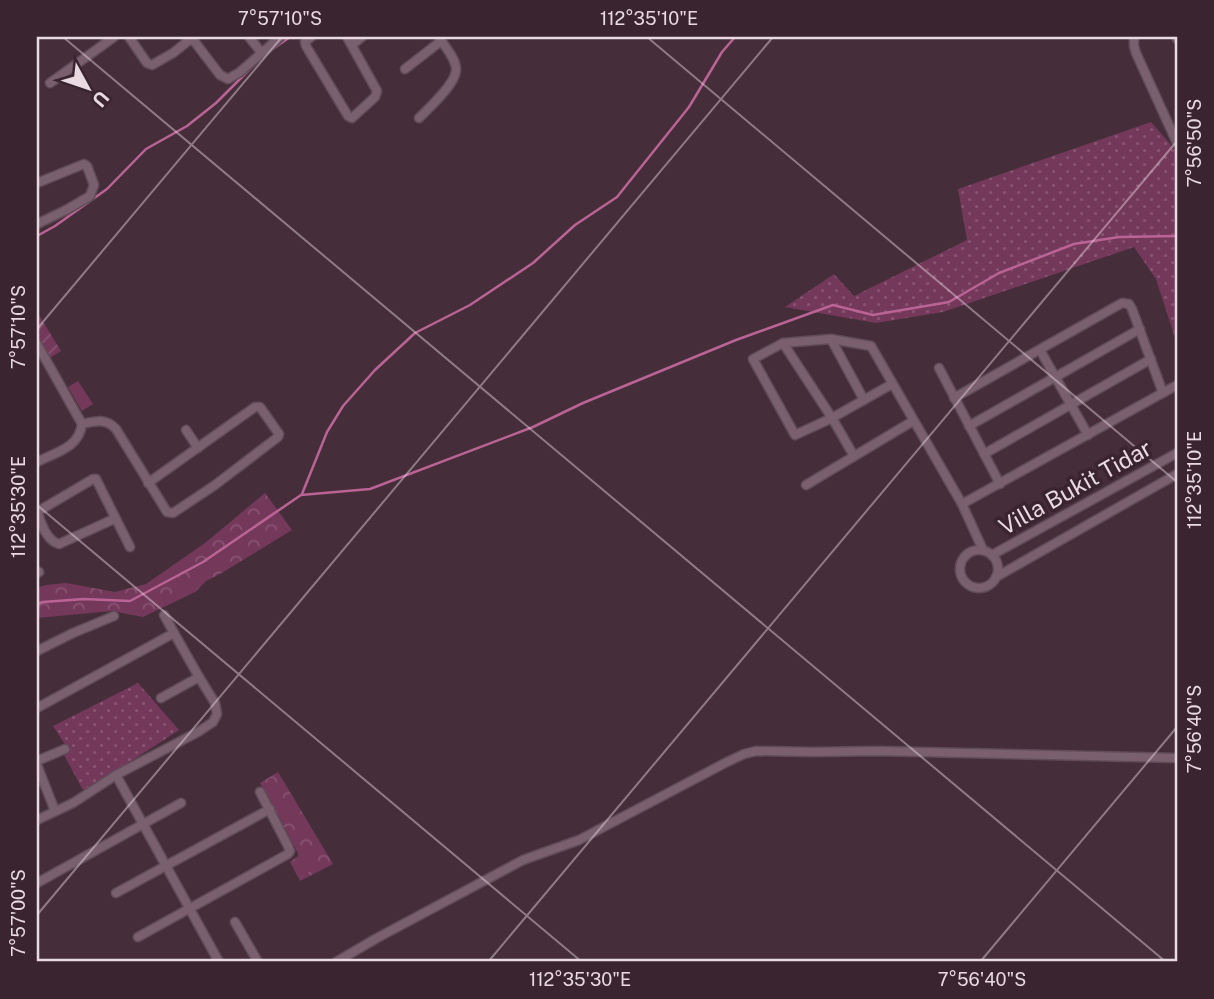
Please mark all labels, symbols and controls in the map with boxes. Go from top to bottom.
text: 7°57'10"S [238,8,322,29]
text: 112°35'10"E [600,8,698,29]
north arrow [52,52,122,122]
text: U [88,87,114,111]
text: 7°56'50"S [1184,99,1205,187]
text: 7°57'10"S [8,285,29,369]
text: 112°35'10"E [1184,431,1205,529]
street label: Villa Bukit Tidar [994,434,1156,540]
text: 112°35'30"E [8,456,29,558]
text: 7°56'40"S [1184,685,1205,773]
text: 7°57'00"S [8,869,29,957]
text: 112°35'30"E [529,969,631,990]
text: 7°56'40"S [938,969,1026,990]

